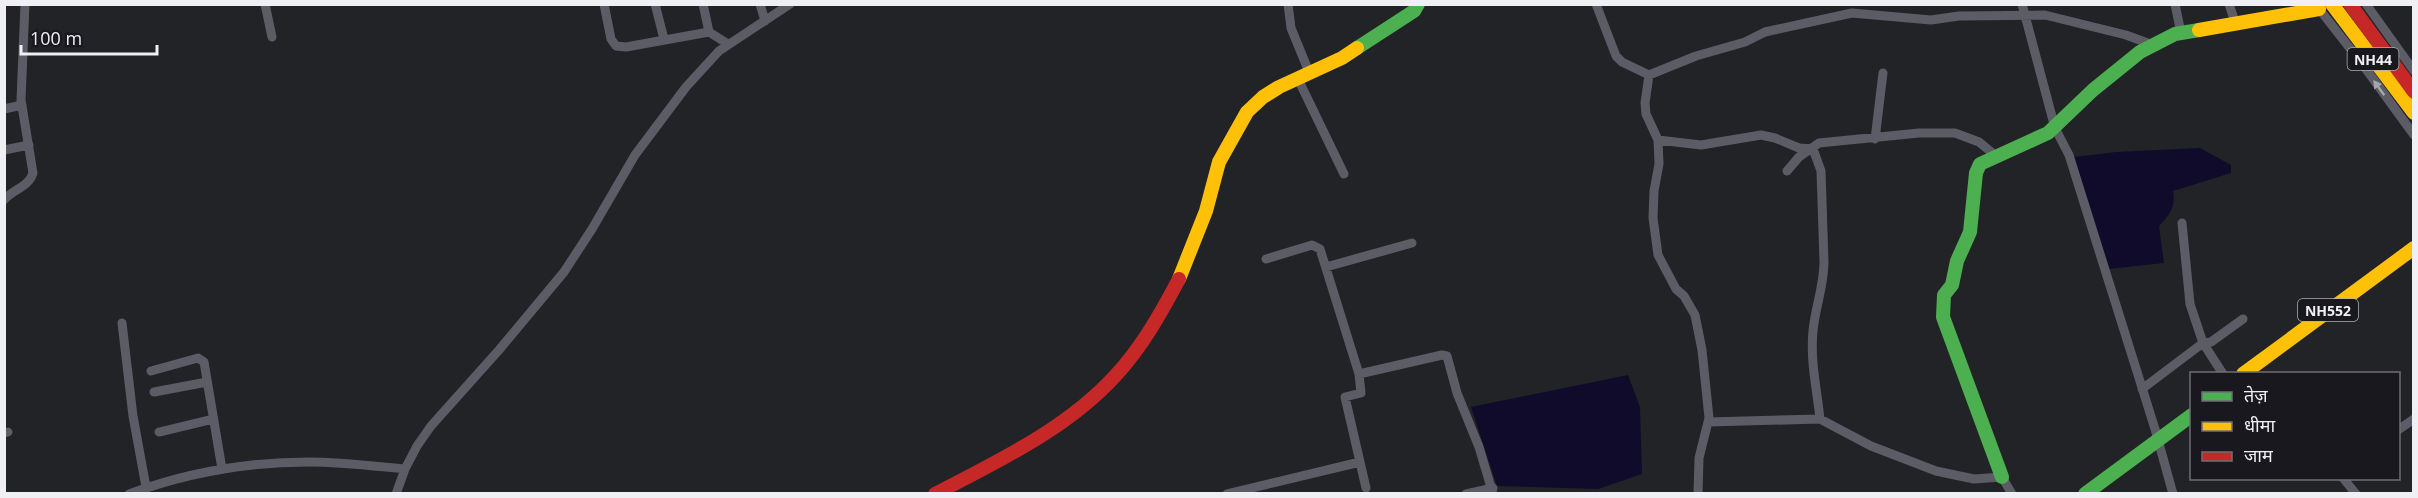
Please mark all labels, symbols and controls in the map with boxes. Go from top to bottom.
scale bar [21,18,158,56]
text: 100 m [30,26,82,50]
road number: NH44 [2348,48,2398,70]
one-way arrow [2374,80,2386,95]
road number: NH552 [2298,299,2358,321]
legend [2190,372,2400,480]
text: तेज़ [2244,383,2268,407]
text: धीमा [2244,413,2275,437]
text: जाम [2244,443,2274,467]

